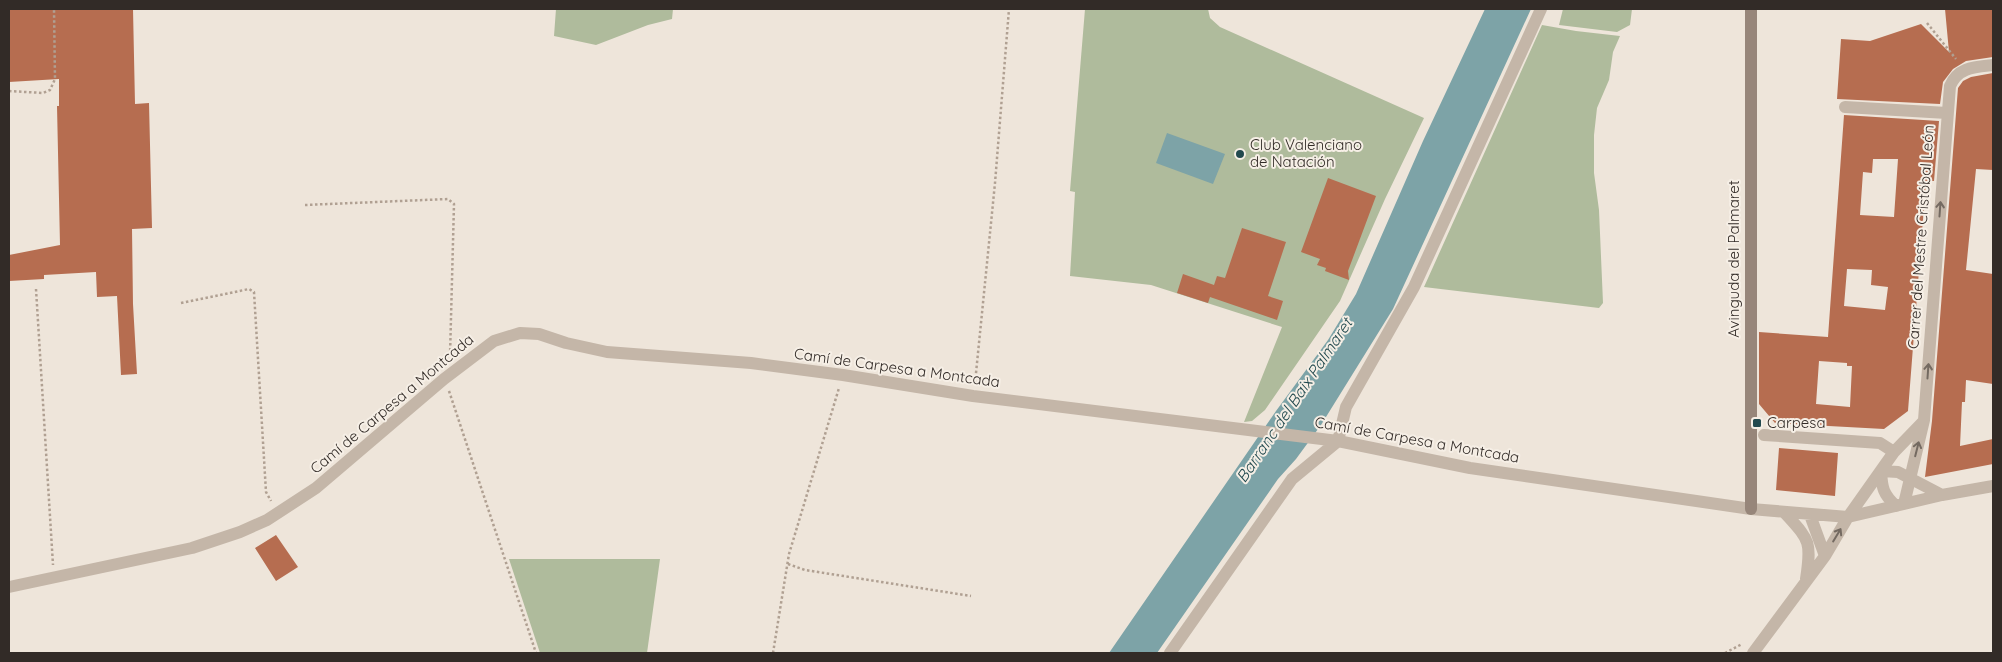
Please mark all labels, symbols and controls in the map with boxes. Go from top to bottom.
street label: Carrer del Mestre Cristóbal León [1903,124,1938,350]
place label: Club Valenciano de Natación [1250,135,1362,171]
marker: Club Valenciano de Natación [1234,148,1246,160]
street label: Avinguda del Palmaret [1724,180,1743,338]
one-way arrow [1935,202,1944,218]
water label: Barranc del Baix Palmaret [1232,313,1357,486]
street label: Camí de Carpesa a Montcada [306,330,477,478]
street label: Camí de Carpesa a Montcada [793,344,1001,391]
one-way arrow [1923,364,1932,380]
street label: Camí de Carpesa a Montcada [1313,412,1521,467]
place label: Carpesa [1767,413,1825,432]
marker: Carpesa [1751,417,1763,429]
one-way arrow [1913,442,1922,458]
one-way arrow [1833,528,1843,542]

